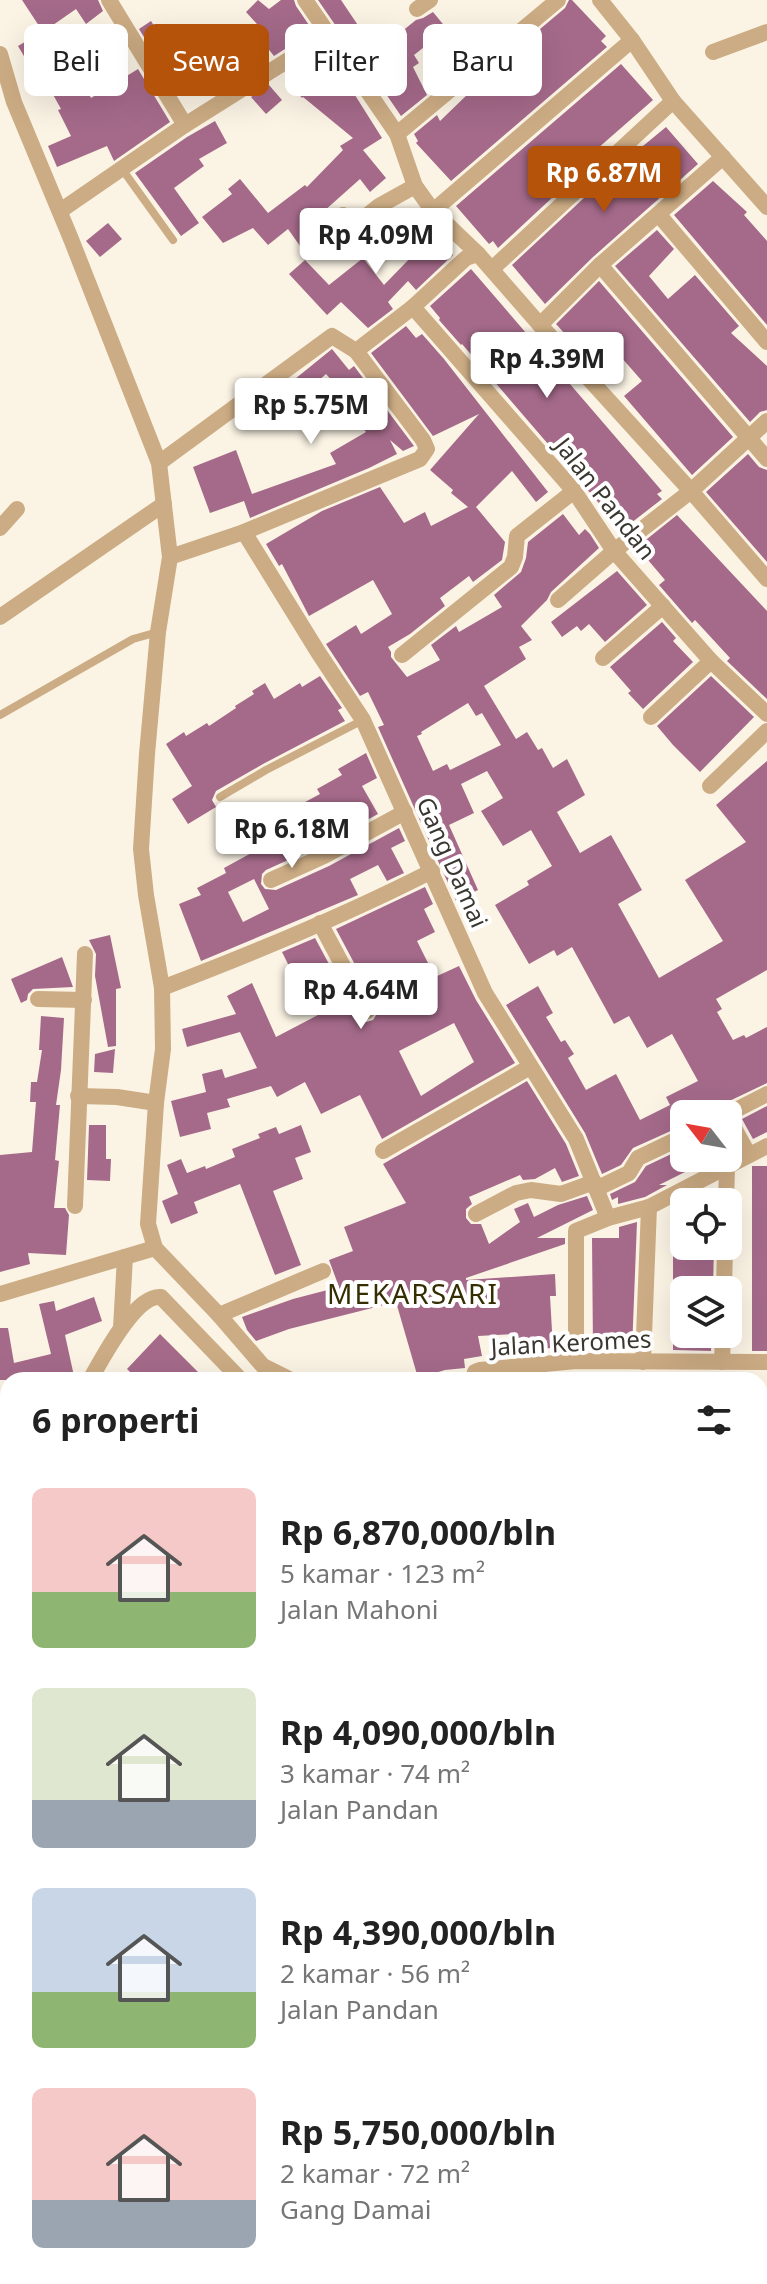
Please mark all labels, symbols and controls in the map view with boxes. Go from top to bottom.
chip: Beli [24,24,128,96]
chip: Sewa [144,24,269,96]
chip: Filter [285,24,407,96]
chip: Baru [423,24,542,96]
pin: Rp 6.87M [521,146,687,214]
text: Rp 6.87M [546,154,662,190]
pin: Rp 4.09M [293,208,459,276]
text: Rp 4.09M [318,216,434,252]
pin: Rp 4.39M [464,332,630,400]
text: Rp 4.39M [489,340,605,376]
pin: Rp 5.75M [228,378,394,446]
text: Rp 5.75M [253,386,369,422]
street label: Jalan Pandan [547,428,664,566]
street label: Gang Damai [409,791,497,933]
pin: Rp 6.18M [209,802,375,870]
text: Rp 6.18M [234,810,350,846]
pin: Rp 4.64M [278,963,444,1031]
text: Rp 4.64M [303,971,419,1007]
north arrow [670,1100,742,1172]
map controls [670,1100,742,1348]
button: locate [670,1188,742,1260]
district label: MEKARSARI [327,1274,499,1312]
button: layers [670,1276,742,1348]
street label: Jalan Keromes [488,1321,652,1363]
text: 6 properti [32,1397,199,1443]
icon: filters [692,1398,736,1442]
text: Rp 6,870,000/bln [280,1509,556,1555]
icon: home [96,1520,192,1616]
text: 5 kamar · 123 m² [280,1555,485,1591]
text: Jalan Mahoni [280,1591,439,1627]
text: Rp 4,090,000/bln [280,1709,556,1755]
icon: home [96,1720,192,1816]
text: 3 kamar · 74 m² [280,1755,470,1791]
text: Jalan Pandan [280,1791,439,1827]
text: Rp 4,390,000/bln [280,1909,556,1955]
icon: home [96,1920,192,2016]
text: 2 kamar · 56 m² [280,1955,470,1991]
text: Jalan Pandan [280,1991,439,2027]
text: Rp 5,750,000/bln [280,2109,556,2155]
icon: home [96,2120,192,2216]
text: 2 kamar · 72 m² [280,2155,470,2191]
text: Gang Damai [280,2191,432,2227]

